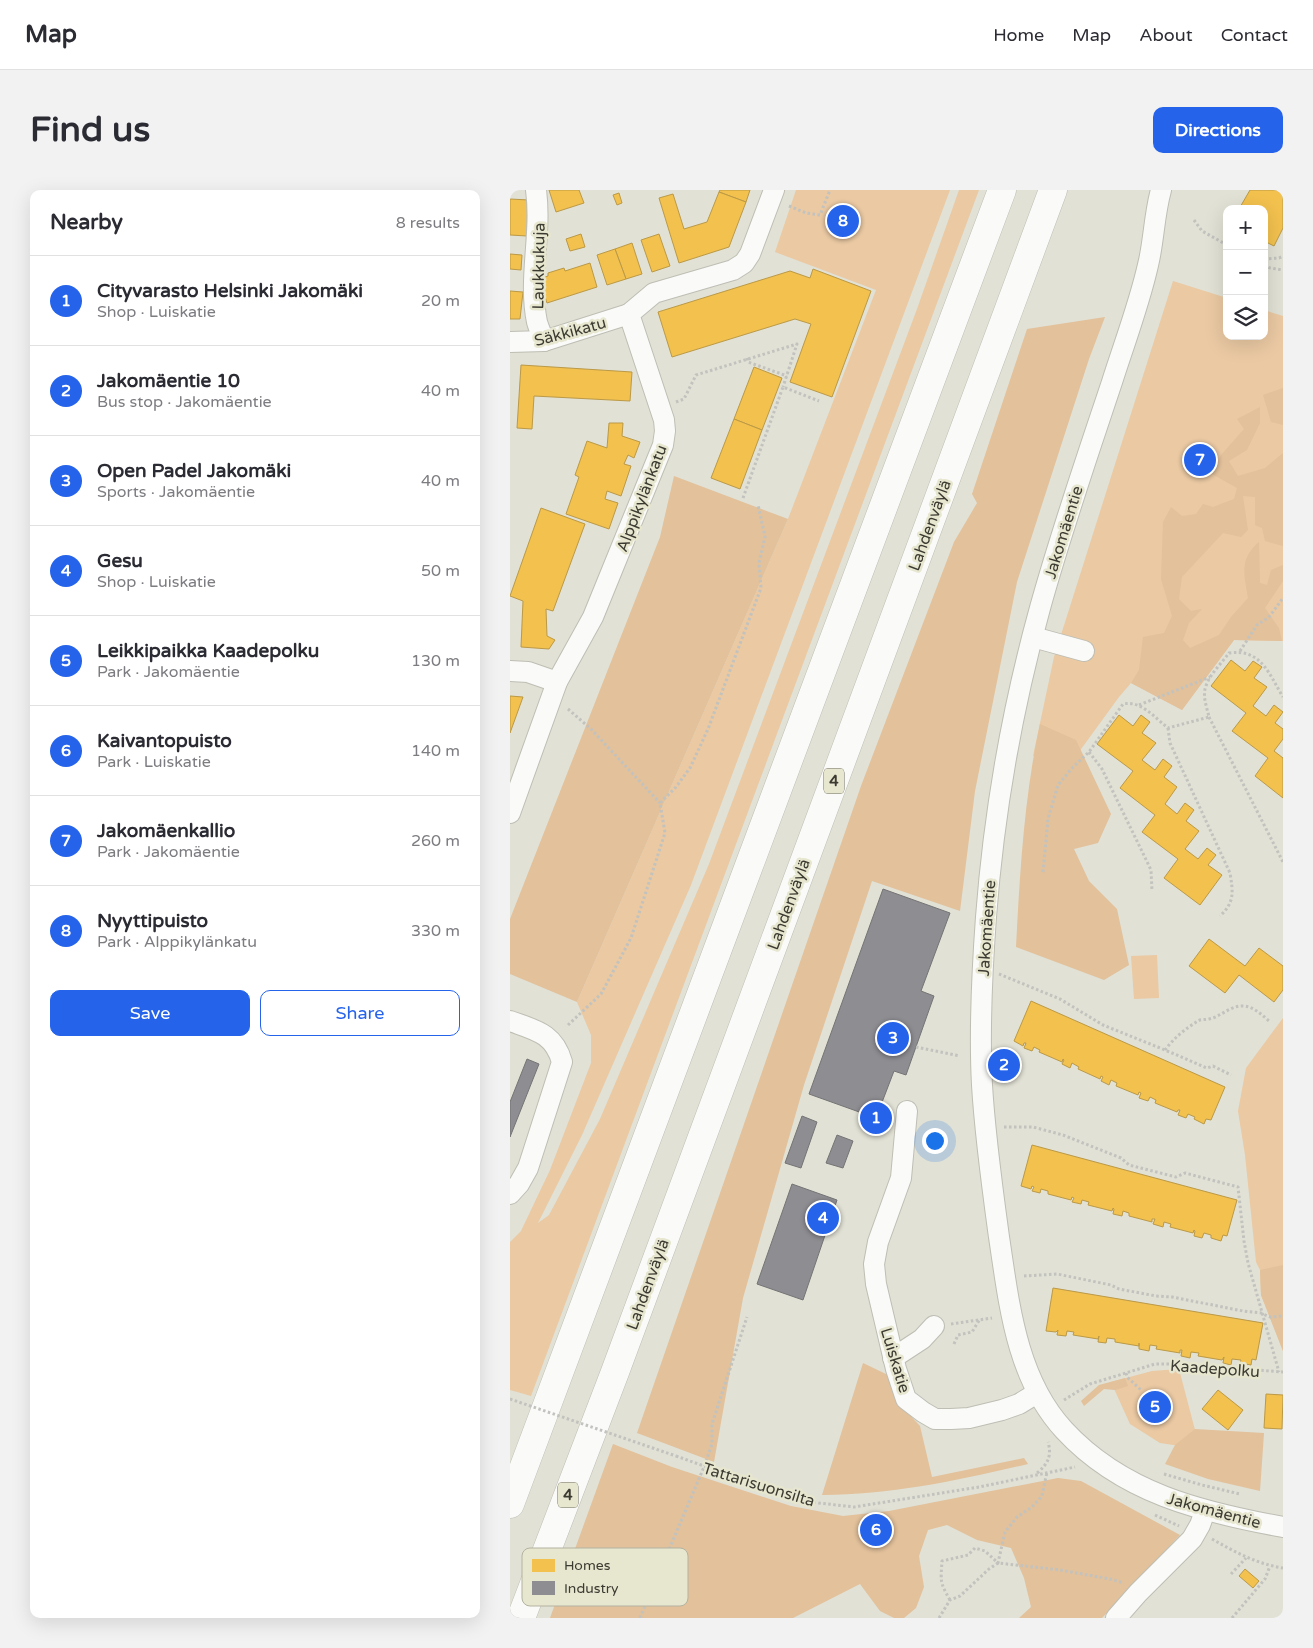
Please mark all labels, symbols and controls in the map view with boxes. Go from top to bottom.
text: Map [25,20,77,49]
text: Home [993,24,1044,46]
text: Map [1072,24,1111,46]
text: About [1139,24,1193,46]
text: Contact [1221,24,1288,46]
button: Directions [1153,107,1283,153]
text: Find us [30,109,150,151]
pin: 8 [827,202,859,240]
map controls [1223,205,1268,340]
button: + [1223,205,1268,250]
text: Nearby [50,210,123,235]
text: 8 results [396,213,460,233]
street label: Laukkukuja [528,223,550,309]
button: − [1223,250,1268,295]
text: Cityvarasto Helsinki Jakomäki [97,280,363,302]
text: 1 [61,291,71,311]
text: 20 m [421,291,460,311]
button: layers [1223,295,1268,340]
text: Shop · Luiskatie [97,302,216,322]
street label: Säkkikatu [532,313,608,351]
text: Jakomäentie 10 [97,370,240,392]
text: 2 [61,381,71,401]
text: 40 m [421,381,460,401]
text: Bus stop · Jakomäentie [97,392,272,412]
pin: 7 [1184,441,1216,479]
street label: Alppikylänkatu [612,442,672,555]
text: Open Padel Jakomäki [97,460,291,482]
text: 3 [61,471,71,491]
text: 40 m [421,471,460,491]
street label: Lahdenväylä [904,477,956,574]
text: Sports · Jakomäentie [97,482,255,502]
street label: Jakomäentie [1040,483,1088,581]
text: Gesu [97,550,143,572]
text: 4 [61,561,71,581]
text: 50 m [421,561,460,581]
text: Shop · Luiskatie [97,572,216,592]
text: Leikkipaikka Kaadepolku [97,640,319,662]
text: 5 [61,651,71,671]
text: 130 m [411,651,460,671]
text: Park · Jakomäentie [97,662,240,682]
text: Kaivantopuisto [97,730,232,752]
text: 6 [61,741,71,761]
text: 140 m [411,741,460,761]
text: Park · Luiskatie [97,752,211,772]
road number: 4 [824,768,844,794]
text: Jakomäenkallio [97,820,235,842]
text: 7 [61,831,71,851]
text: 260 m [411,831,460,851]
text: Park · Jakomäentie [97,842,240,862]
street label: Lahdenväylä [763,856,815,953]
street label: Jakomäentie [974,879,1000,977]
text: Nyyttipuisto [97,910,208,932]
text: 8 [61,921,71,941]
text: 330 m [411,921,460,941]
text: Park · Alppikylänkatu [97,932,257,952]
button: Save [50,990,250,1036]
button: Share [260,990,460,1036]
pin: 3 [877,1019,909,1057]
pin: 2 [988,1046,1020,1084]
pin: 1 [860,1099,892,1137]
your location [922,1128,948,1154]
pin: 4 [807,1199,839,1237]
street label: Lahdenväylä [622,1236,674,1333]
street label: Luiskatie [876,1325,914,1395]
street label: Kaadepolku [1169,1356,1261,1382]
pin: 5 [1139,1388,1171,1426]
street label: Tattarisuonsilta [700,1458,817,1512]
road number: 4 [558,1482,578,1508]
street label: Jakomäentie [1165,1489,1263,1533]
pin: 6 [860,1511,892,1549]
legend [522,1548,688,1606]
text: Homes [564,1557,611,1574]
text: Industry [564,1580,619,1597]

